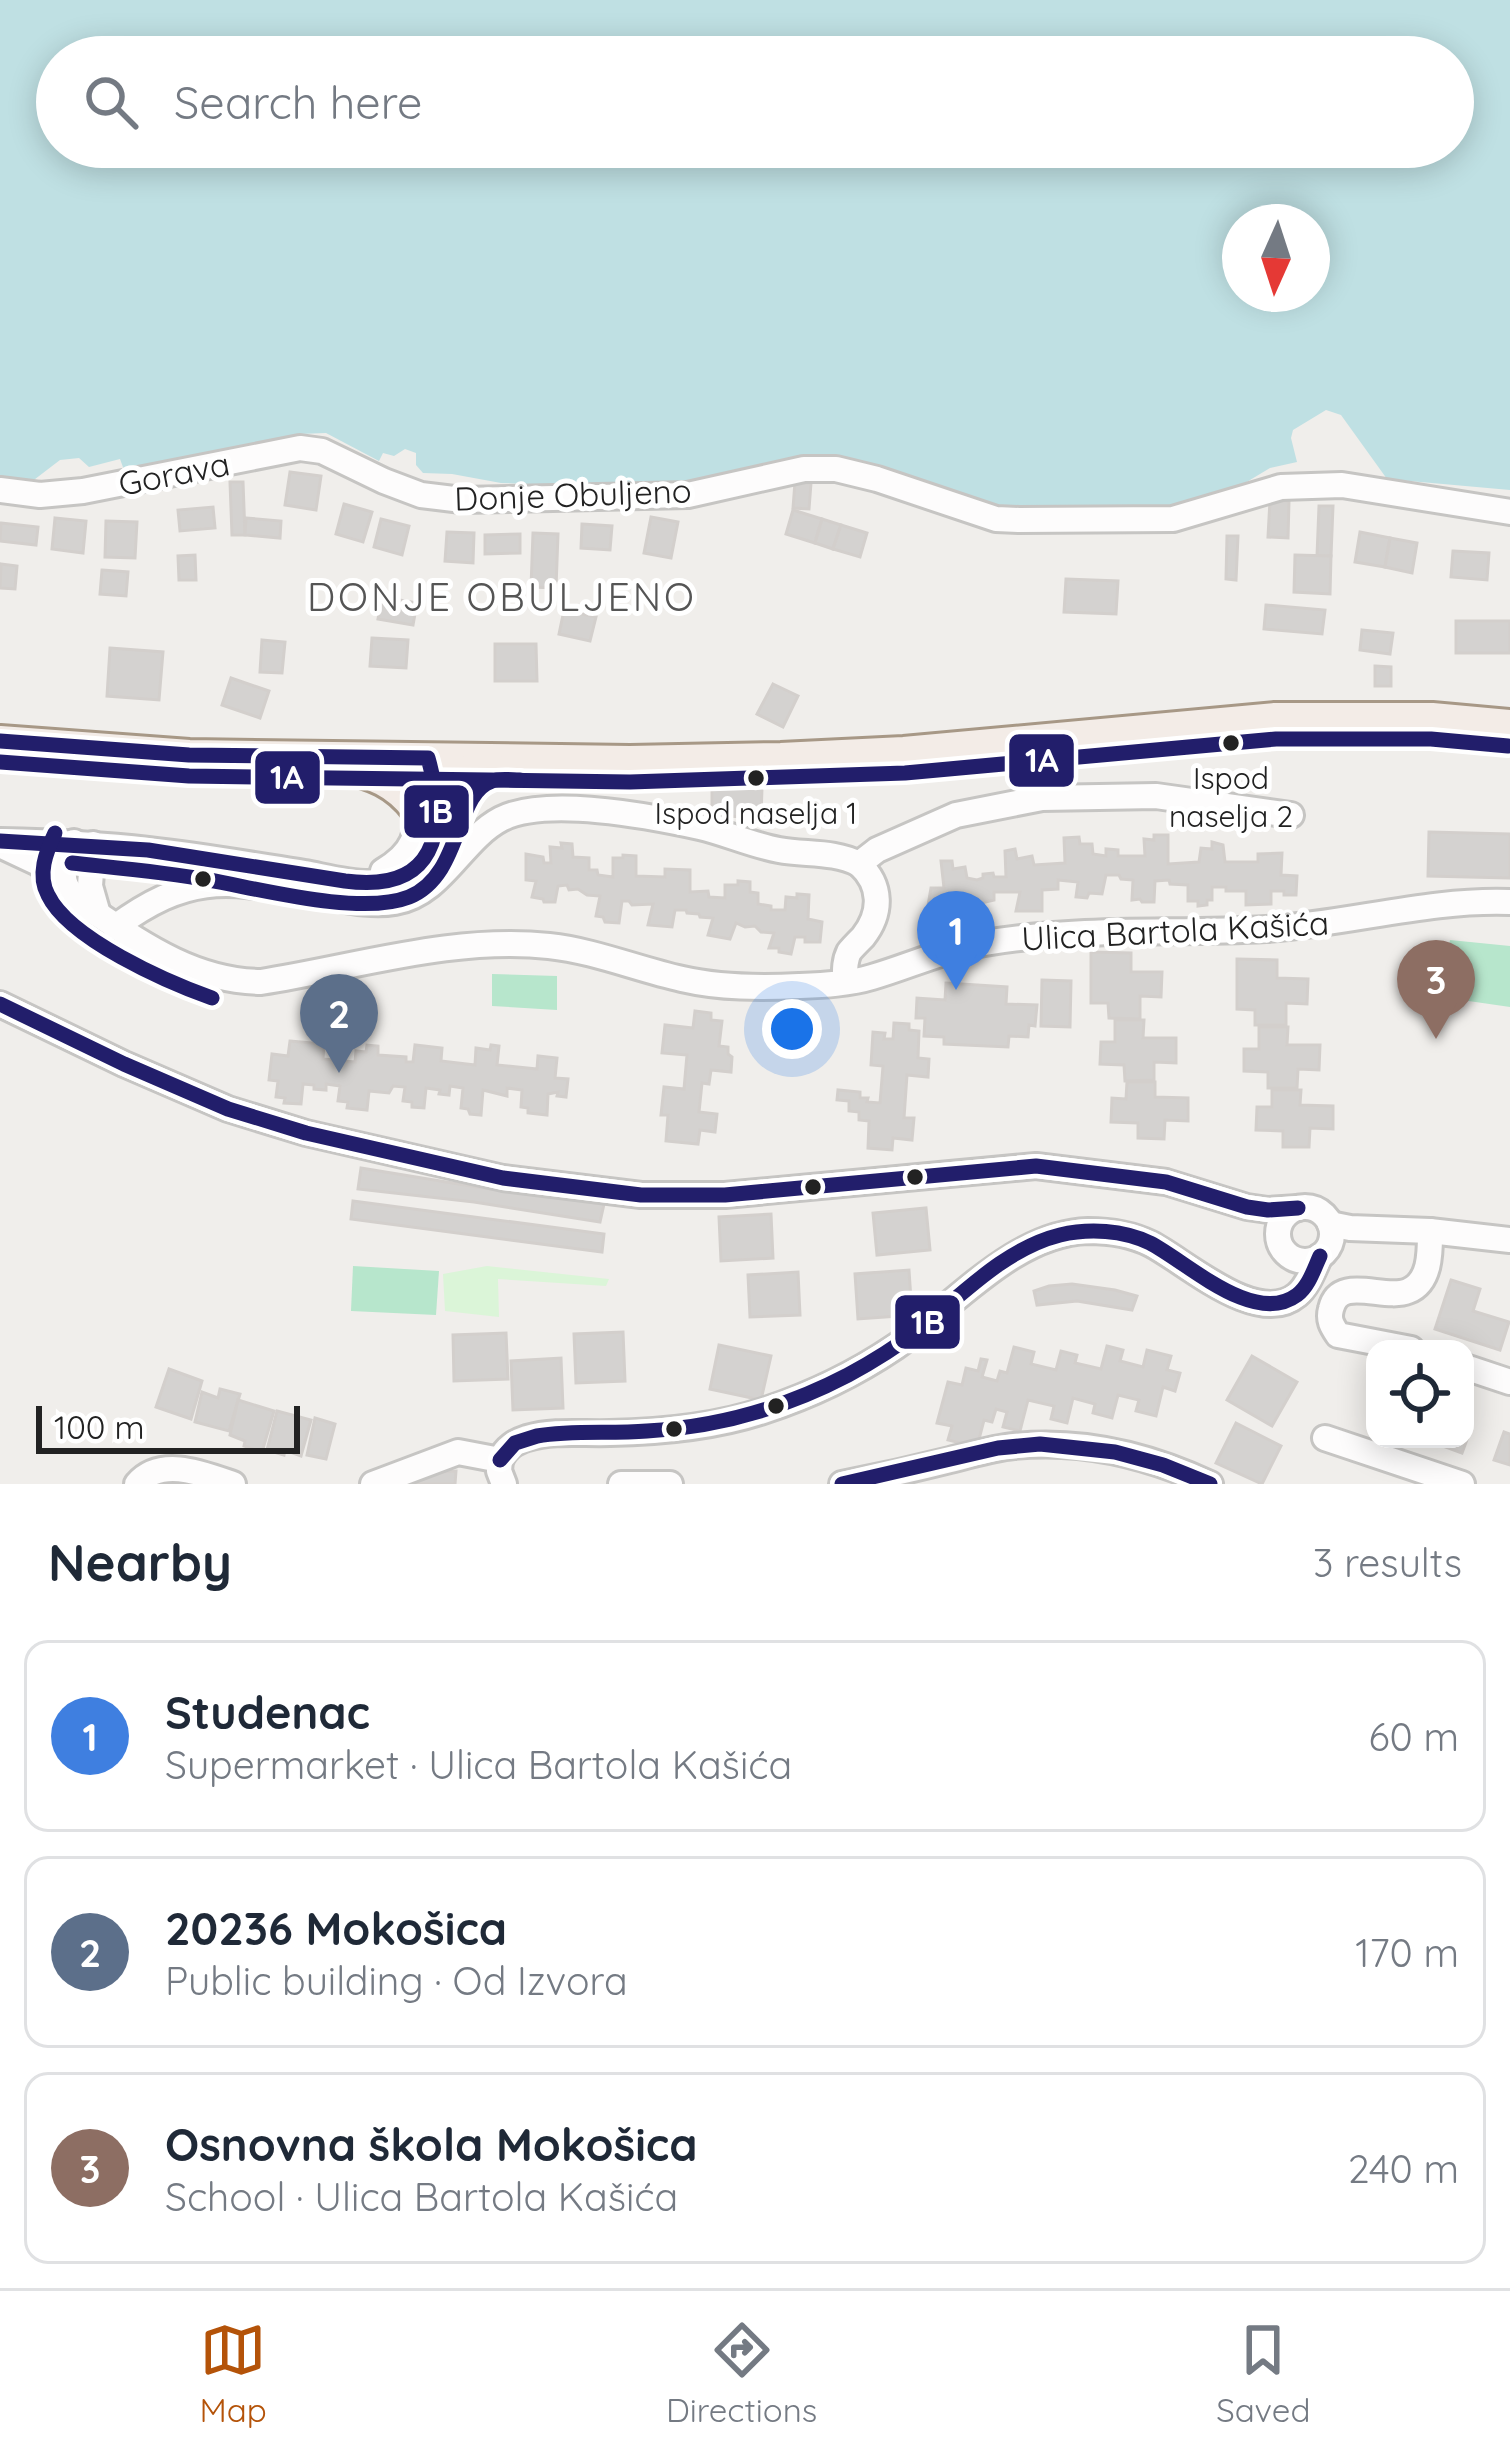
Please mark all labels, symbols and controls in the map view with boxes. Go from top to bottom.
search box [36,36,1474,168]
icon: search [78,69,144,135]
text: Search here [174,74,422,130]
north arrow [1222,204,1330,312]
street label: Gorava [115,442,233,504]
street label: Donje Obuljeno [454,469,692,519]
district label: DONJE OBULJENO [307,572,697,621]
line badge: 1A [1007,732,1076,789]
marker: Ispod naselja 2 [1220,732,1242,754]
text: 1A [1025,739,1059,780]
line badge: 1A [253,749,322,806]
text: 1A [270,756,304,797]
place label: Ispod naselja 2 [1169,759,1293,835]
marker: Ispod naselja 1 [745,767,767,789]
line badge: 1B [402,783,471,840]
text: 1B [419,790,453,831]
place label: Ispod naselja 1 [655,794,857,832]
unlabelled marker [192,868,214,890]
pin: 1 [917,891,995,990]
street label: Ulica Bartola Kašića [1020,901,1330,959]
pin: 3 [1397,940,1475,1039]
pin: 2 [300,974,378,1073]
your location [762,999,822,1059]
unlabelled marker [904,1166,926,1188]
unlabelled marker [802,1176,824,1198]
line badge: 1B [893,1293,962,1351]
text: 1B [911,1301,945,1342]
map controls [1366,1340,1474,1448]
button: locate [1366,1340,1474,1448]
unlabelled marker [765,1395,787,1417]
scale bar [36,1400,300,1453]
text: 100 m [54,1406,145,1447]
unlabelled marker [663,1418,685,1440]
text: Nearby [48,1530,232,1594]
text: 3 results [1313,1538,1462,1587]
text: Studenac [165,1684,370,1740]
text: 1 [82,1712,98,1761]
text: 60 m [1369,1712,1459,1761]
text: Supermarket · Ulica Bartola Kašića [165,1740,792,1789]
text: 20236 Mokošica [165,1900,507,1956]
text: 2 [79,1928,101,1977]
text: 170 m [1355,1928,1459,1977]
text: Public building · Od Izvora [165,1956,628,2005]
text: Osnovna škola Mokošica [165,2116,698,2172]
text: 3 [80,2144,100,2193]
text: 240 m [1348,2144,1459,2193]
text: School · Ulica Bartola Kašića [165,2172,678,2221]
tab: Map [200,2317,267,2430]
tab: Directions [666,2317,817,2430]
tab: Saved [1216,2317,1310,2430]

